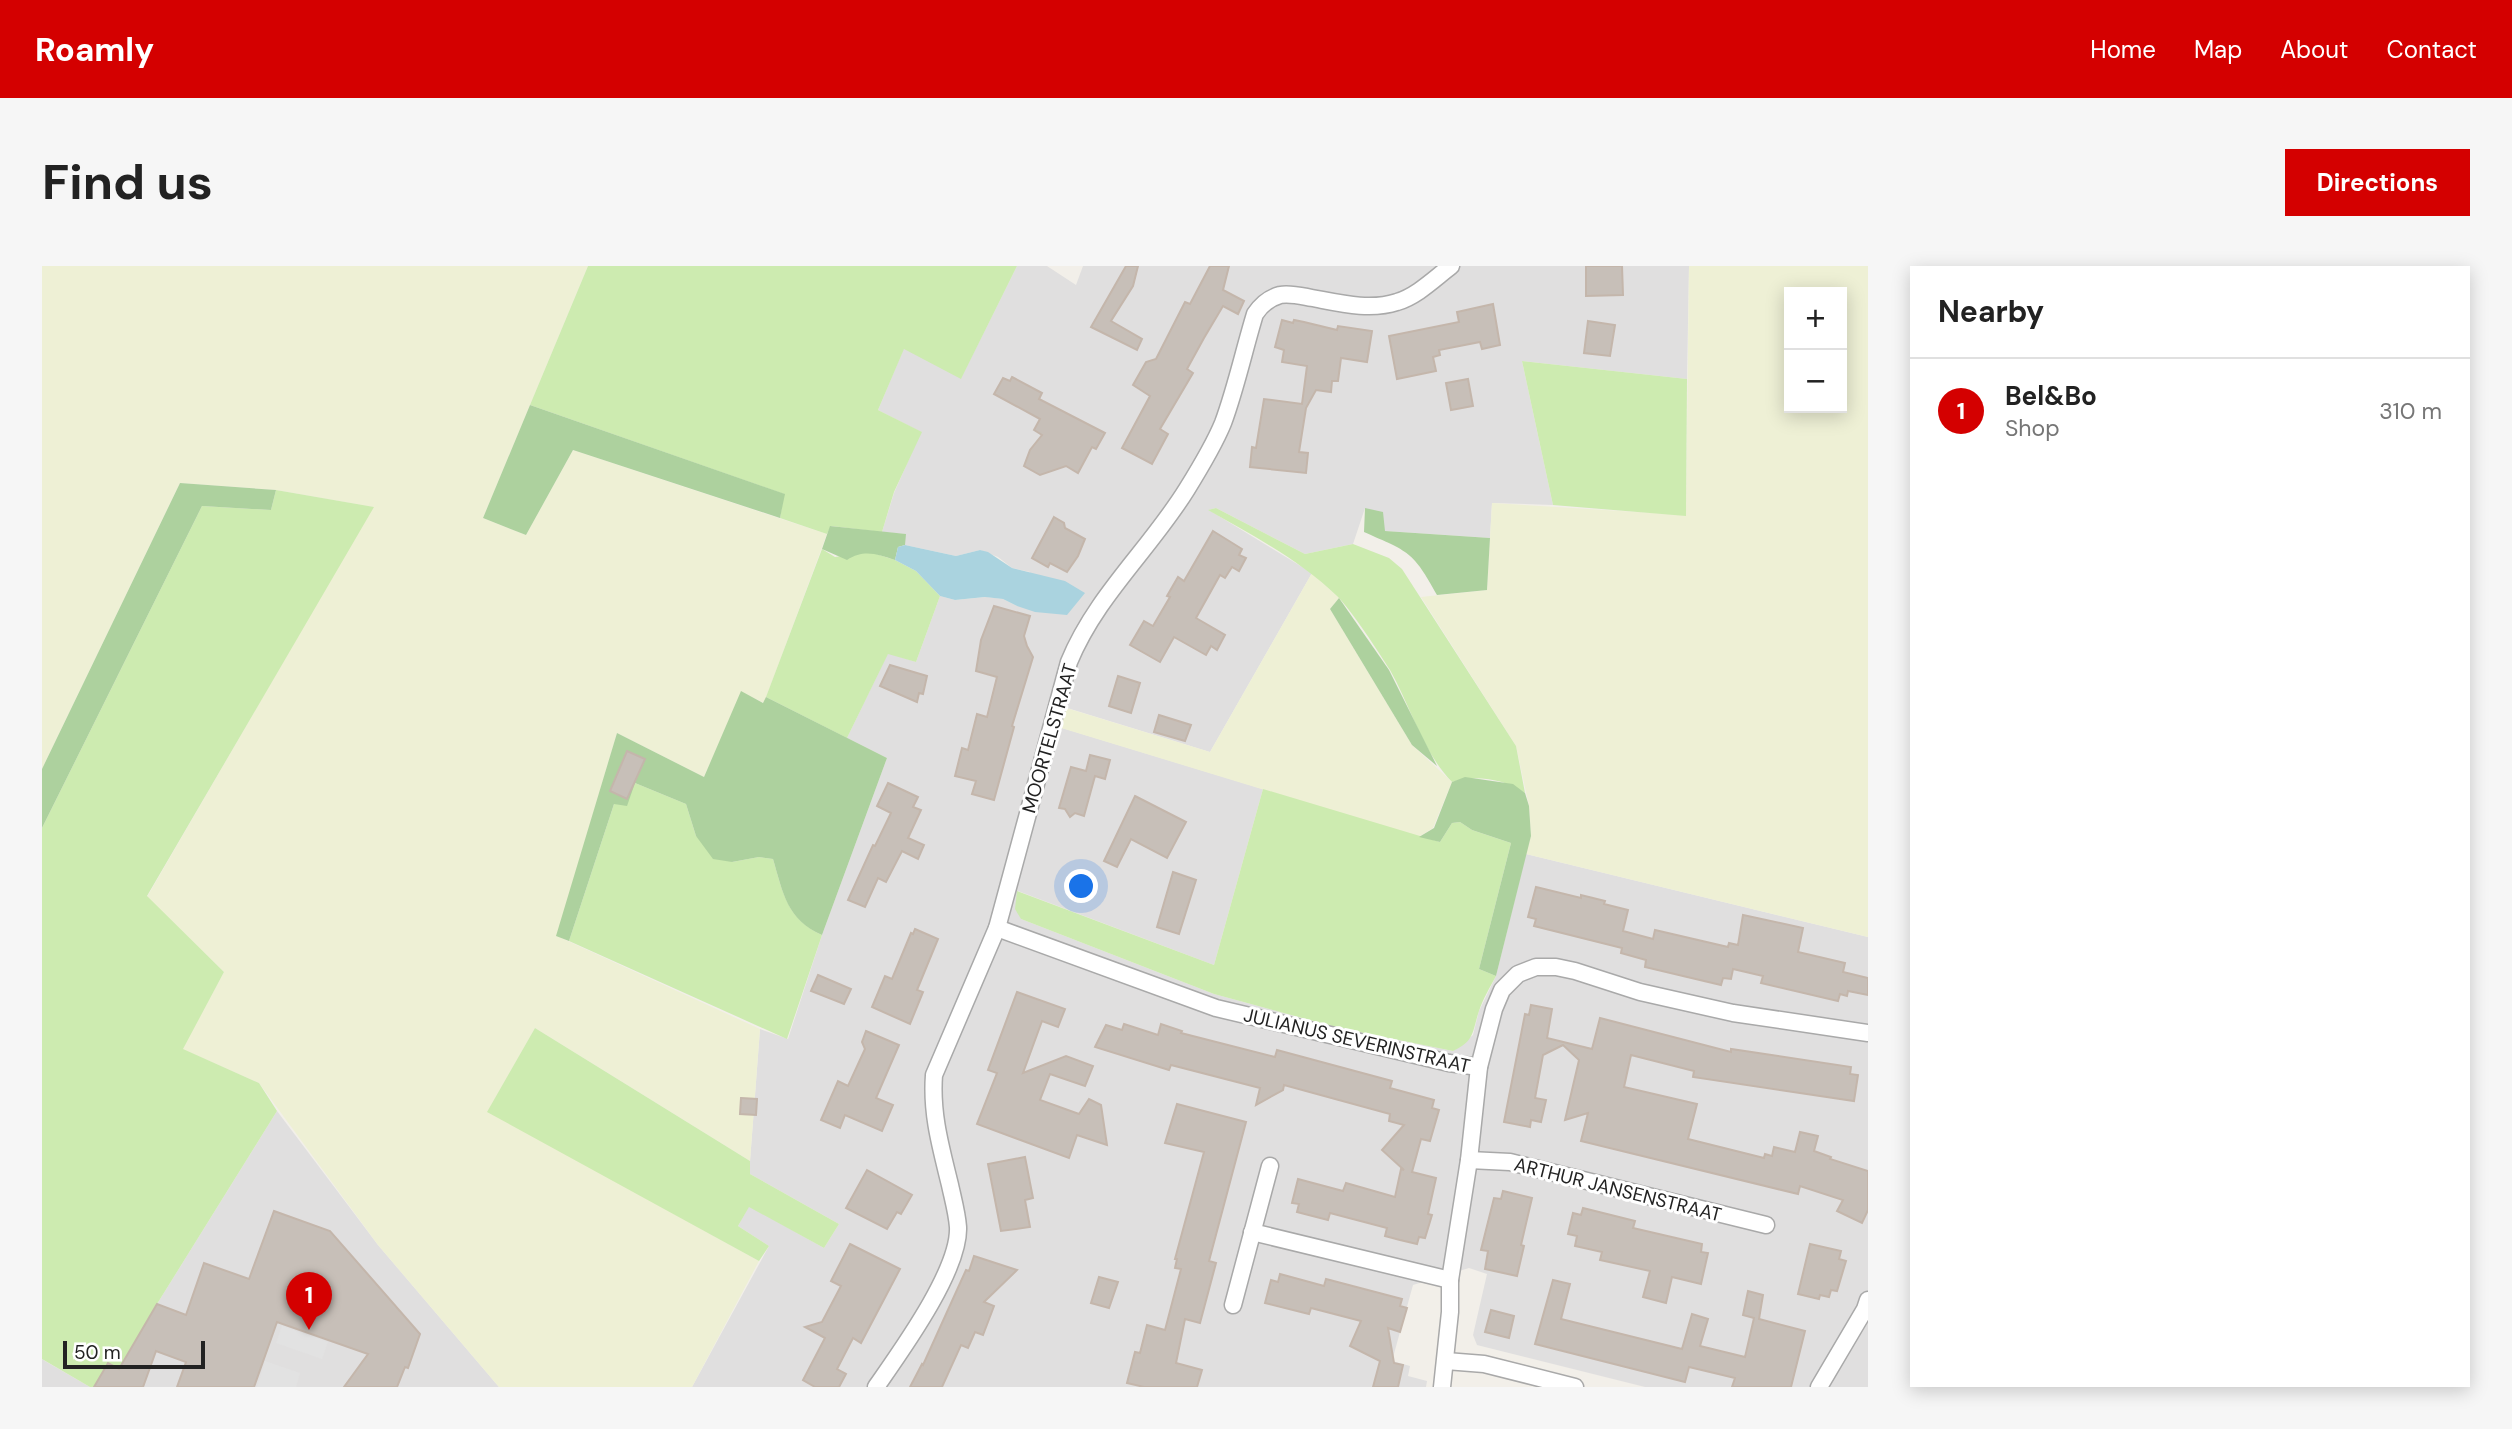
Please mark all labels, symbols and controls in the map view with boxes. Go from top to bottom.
text: Roamly [35,28,154,71]
text: Home [2090,34,2156,65]
text: Map [2194,34,2242,65]
text: About [2280,34,2349,65]
text: Contact [2387,34,2477,65]
button: Directions [2285,149,2470,216]
text: Find us [42,150,213,214]
map controls [1784,287,1847,413]
button: + [1784,287,1847,350]
text: Nearby [1938,292,2044,331]
button: − [1784,350,1847,413]
text: Bel&Bo [2005,379,2097,413]
text: 1 [1957,396,1965,426]
text: 310 m [2379,396,2442,426]
text: Shop [2005,413,2060,443]
street label: MOORTELSTRAAT [1016,660,1083,816]
your location [1064,869,1098,903]
street label: JULIANUS SEVERINSTRAAT [1241,1002,1473,1079]
street label: ARTHUR JANSENSTRAAT [1512,1152,1725,1227]
pin: 1 [286,1272,332,1330]
scale bar [63,1338,205,1370]
text: 50 m [74,1340,121,1365]

